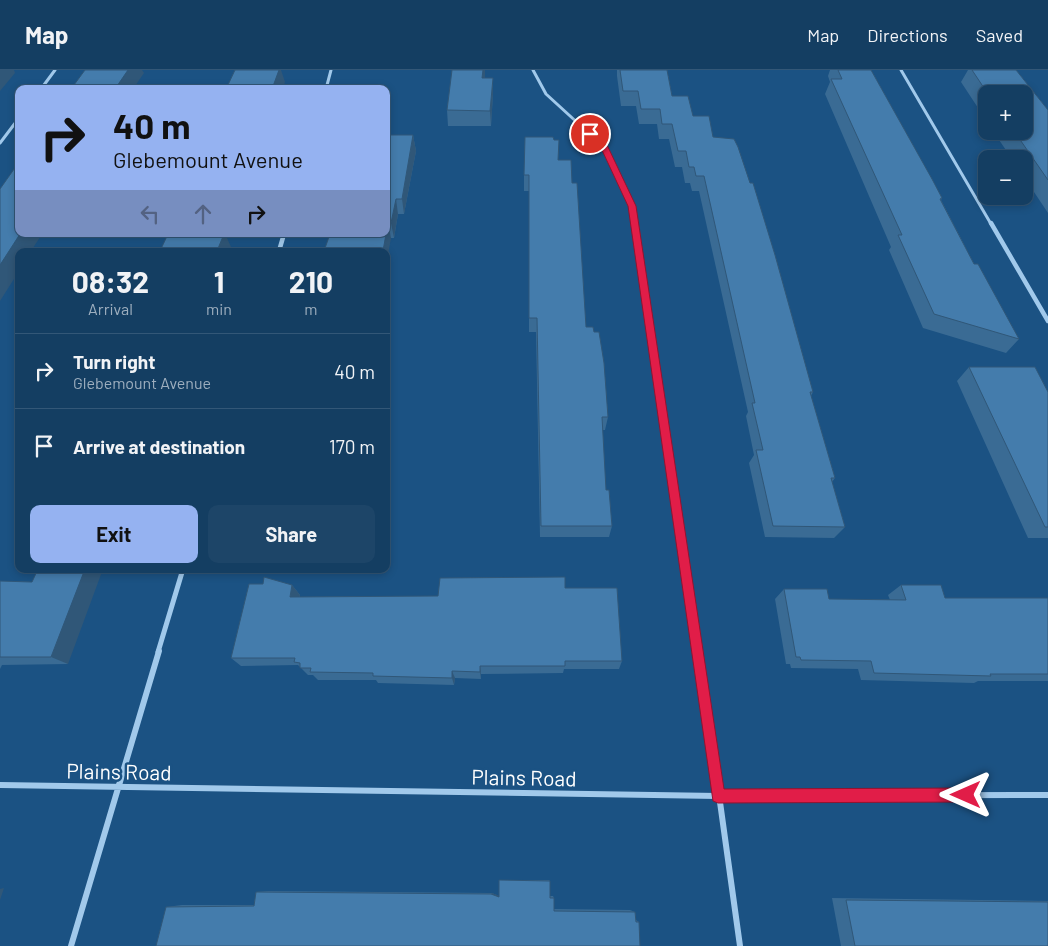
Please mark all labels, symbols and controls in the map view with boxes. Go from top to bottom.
text: Map [25,20,68,49]
text: Map [807,24,839,46]
text: Directions [867,24,948,46]
text: Saved [976,24,1023,46]
map controls [978,85,1033,205]
button: + [978,85,1033,140]
text: 40 m [113,104,190,146]
icon: right [30,105,95,170]
pin [569,113,611,155]
icon: arrive [576,120,604,148]
text: Glebemount Avenue [113,146,303,172]
button: − [978,150,1033,205]
icon: left [136,200,164,228]
icon: ahead [189,200,217,228]
icon: right [242,200,270,228]
text: 08:32 [72,263,149,299]
text: 1 [214,263,224,299]
text: 210 [289,263,333,299]
text: Arrival [88,299,133,318]
text: min [206,299,232,318]
text: m [304,299,318,318]
text: Turn right [73,350,155,373]
icon: right [30,357,58,385]
text: 40 m [334,360,375,383]
text: Glebemount Avenue [73,373,211,392]
icon: arrive [30,432,58,460]
text: Arrive at destination [73,435,245,458]
text: 170 m [329,435,375,458]
button: Exit [30,505,198,563]
button: Share [208,505,375,563]
street label: Plains Road [66,758,172,784]
street label: Plains Road [471,764,577,790]
position arrow [939,768,991,820]

